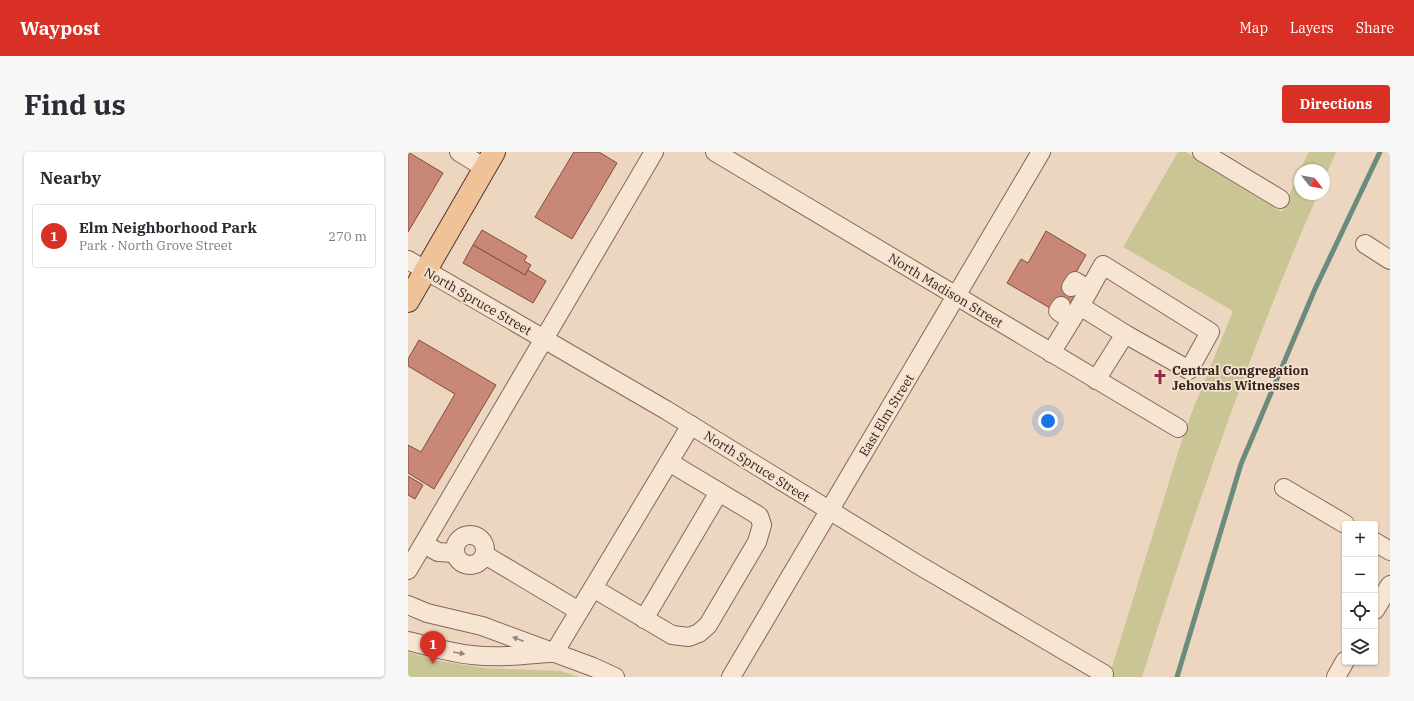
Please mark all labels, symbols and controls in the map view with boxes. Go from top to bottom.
text: Waypost [20,16,100,40]
text: Map [1240,19,1268,37]
text: Layers [1290,19,1334,37]
text: Share [1356,19,1394,37]
button: Directions [1282,85,1390,123]
text: Find us [24,86,126,123]
north arrow [1294,164,1330,200]
text: Nearby [40,167,101,189]
text: Elm Neighborhood Park [79,218,257,237]
text: 1 [50,228,58,245]
text: 270 m [328,228,367,245]
text: Park · North Grove Street [79,237,232,254]
street label: North Madison Street [885,249,1007,332]
street label: North Spruce Street [421,264,535,339]
place label: Central Congregation Jehovahs Witnesses [1172,362,1309,394]
church icon: Central Congregation Jehovahs Witnesses [1151,368,1169,386]
street label: East Elm Street [855,370,918,460]
your location [1038,411,1058,431]
street label: North Spruce Street [701,427,813,506]
map controls [1342,521,1378,665]
button: + [1342,521,1378,557]
button: − [1342,557,1378,593]
button: locate [1342,593,1378,629]
button: layers [1342,629,1378,665]
pin: 1 [420,631,446,664]
one-way arrow [511,636,523,642]
one-way arrow [453,651,466,657]

